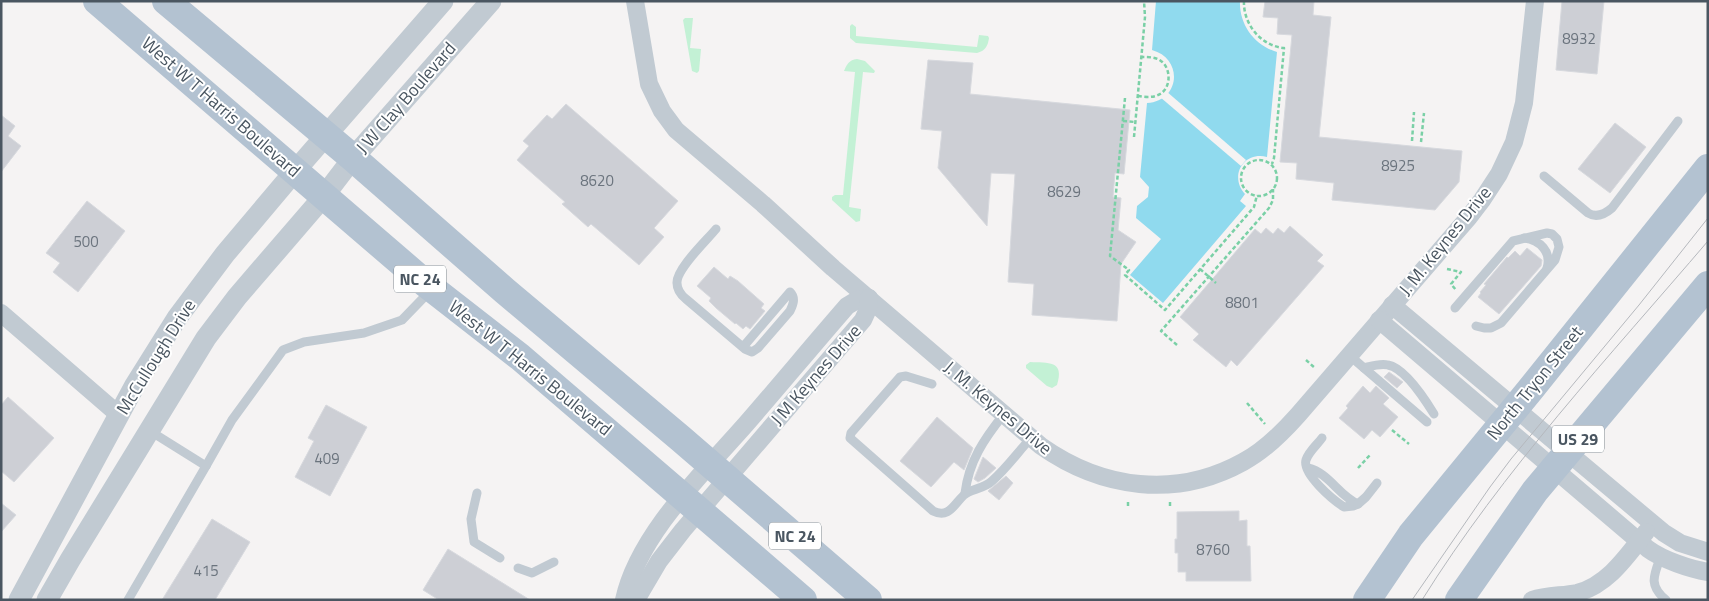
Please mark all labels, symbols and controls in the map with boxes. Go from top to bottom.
house number: 8932 [1562,27,1596,50]
street label: West W T Harris Boulevard [136,30,307,183]
street label: J W Clay Boulevard [349,36,462,160]
house number: 8925 [1381,154,1415,177]
house number: 8620 [580,169,614,192]
house number: 8629 [1047,180,1081,203]
street label: J. M. Keynes Drive [1392,180,1497,301]
house number: 500 [73,230,99,253]
road number: NC 24 [394,266,446,292]
house number: 8801 [1225,291,1259,314]
street label: West W T Harris Boulevard [443,293,618,442]
street label: McCullough Drive [109,294,202,420]
street label: J M Keynes Drive [764,318,867,431]
street label: North Tryon Street [1480,319,1590,446]
street label: J. M. Keynes Drive [938,354,1058,461]
road number: US 29 [1552,426,1604,452]
house number: 409 [314,447,340,470]
road number: NC 24 [769,522,821,550]
house number: 8760 [1196,538,1230,561]
house number: 415 [193,559,219,582]

